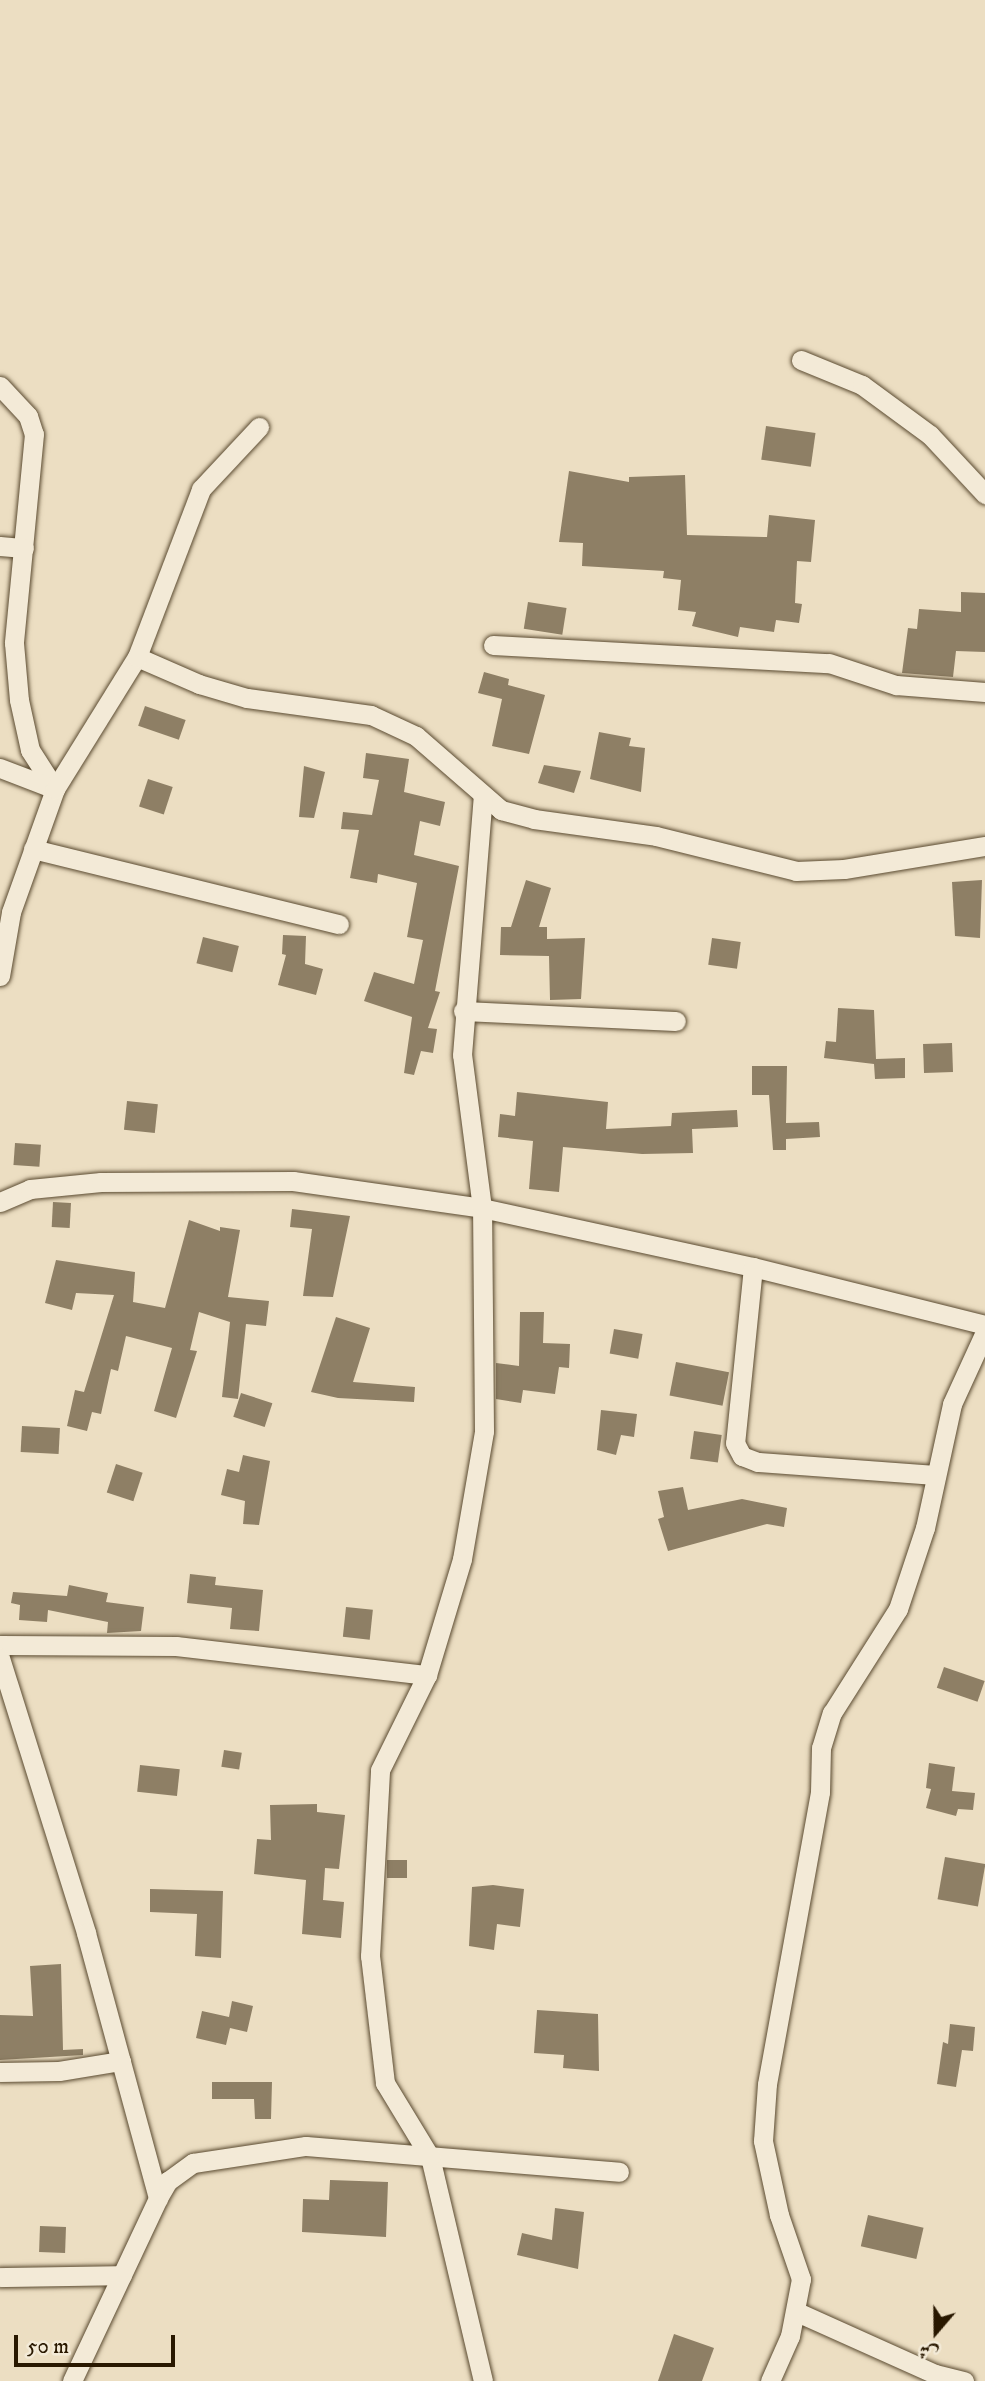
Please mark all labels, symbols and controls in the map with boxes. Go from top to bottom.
north arrow [901,2297,971,2367]
scale bar [18,2322,178,2366]
text: 50 m [27,2334,69,2360]
text: ش [916,2338,941,2366]

